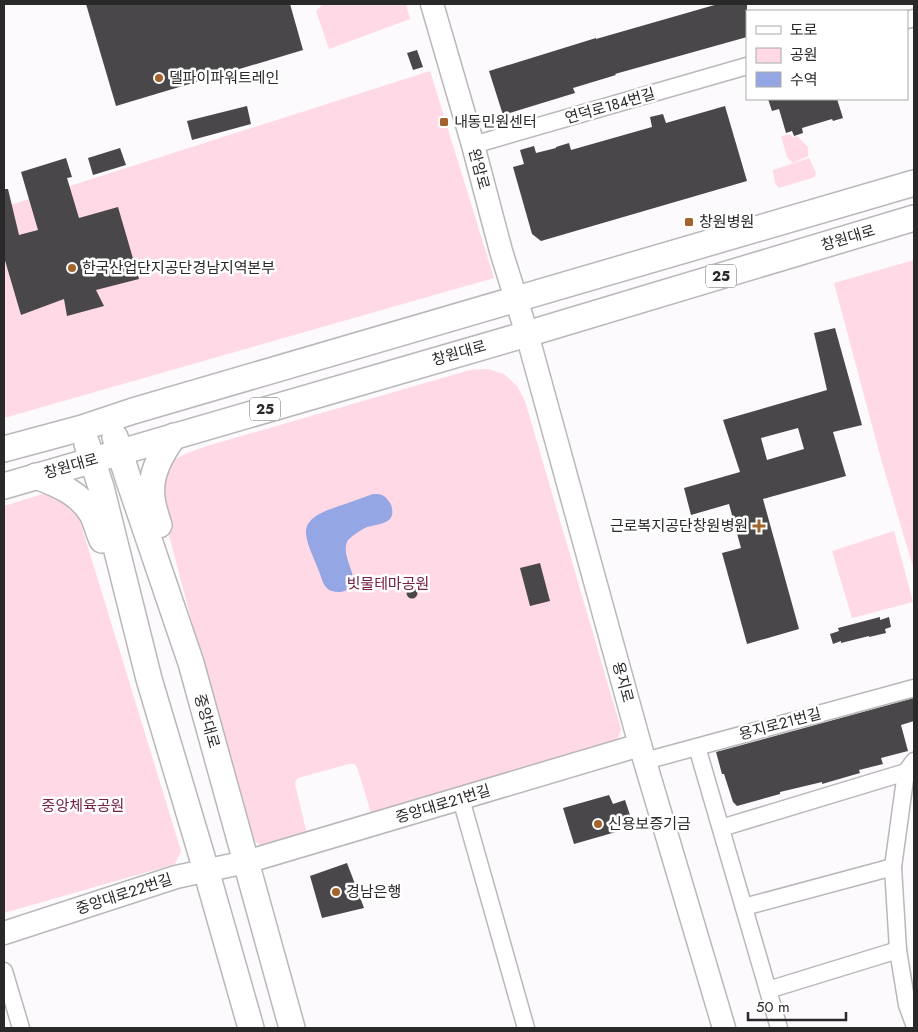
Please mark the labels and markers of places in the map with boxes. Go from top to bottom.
place label: 델파이파워트레인 [169,67,279,89]
marker: 델파이파워트레인 [153,72,165,84]
place label: 내동민원센터 [454,111,537,133]
marker: 내동민원센터 [438,116,450,128]
place label: 창원병원 [699,211,754,233]
marker: 창원병원 [683,216,695,228]
place label: 한국산업단지공단경남지역본부 [82,257,275,279]
marker: 한국산업단지공단경남지역본부 [66,262,78,274]
place label: 근로복지공단창원병원 [610,515,748,537]
marker: 근로복지공단창원병원 [752,519,766,533]
place label: 신용보증기금 [608,813,691,835]
marker: 신용보증기금 [592,818,604,830]
place label: 경남은행 [346,881,401,903]
marker: 경남은행 [330,886,342,898]

